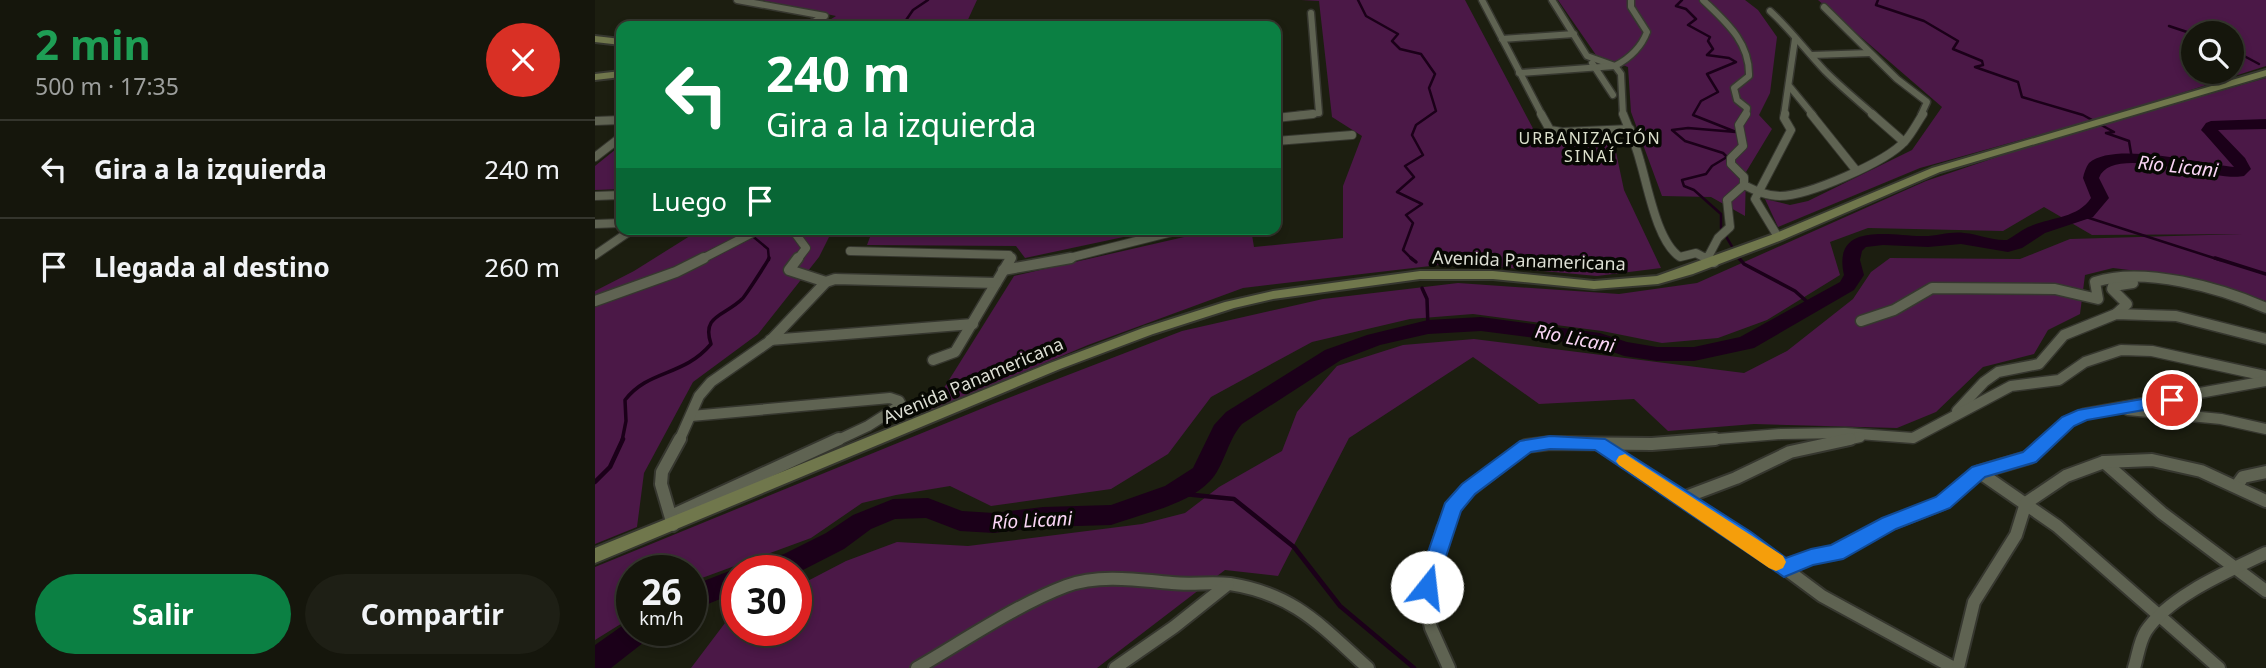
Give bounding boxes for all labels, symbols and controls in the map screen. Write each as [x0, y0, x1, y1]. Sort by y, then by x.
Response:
text: 2 min [35, 15, 151, 72]
map controls [2181, 21, 2244, 84]
button: search [2181, 21, 2244, 84]
button: close [486, 23, 560, 97]
text: 240 m [766, 40, 911, 106]
icon: left [651, 49, 742, 140]
text: 500 m · 17:35 [35, 70, 179, 102]
text: Gira a la izquierda [766, 103, 1036, 146]
district label: URBANIZACIÓN SINAÍ [1518, 127, 1662, 167]
water label: Río Licani [2137, 149, 2221, 183]
icon: left [35, 150, 73, 188]
text: Gira a la izquierda [94, 151, 327, 187]
text: 240 m [484, 151, 560, 187]
icon: arrive [741, 182, 779, 220]
text: Luego [651, 183, 727, 219]
street label: Avenida Panamericana [1432, 245, 1626, 275]
icon: arrive [35, 248, 73, 286]
text: Llegada al destino [94, 249, 330, 285]
text: 260 m [484, 249, 560, 285]
water label: Río Licani [1533, 318, 1618, 359]
street label: Avenida Panamericana [879, 331, 1067, 429]
pin [2142, 370, 2202, 430]
icon: arrive [2153, 381, 2191, 419]
water label: Río Licani [991, 505, 1074, 535]
position arrow [1390, 550, 1464, 624]
speed limit sign: 30 [721, 555, 812, 646]
text: 26 [641, 568, 682, 615]
button: Salir [35, 574, 291, 654]
button: Compartir [305, 574, 560, 654]
text: km/h [639, 606, 684, 630]

